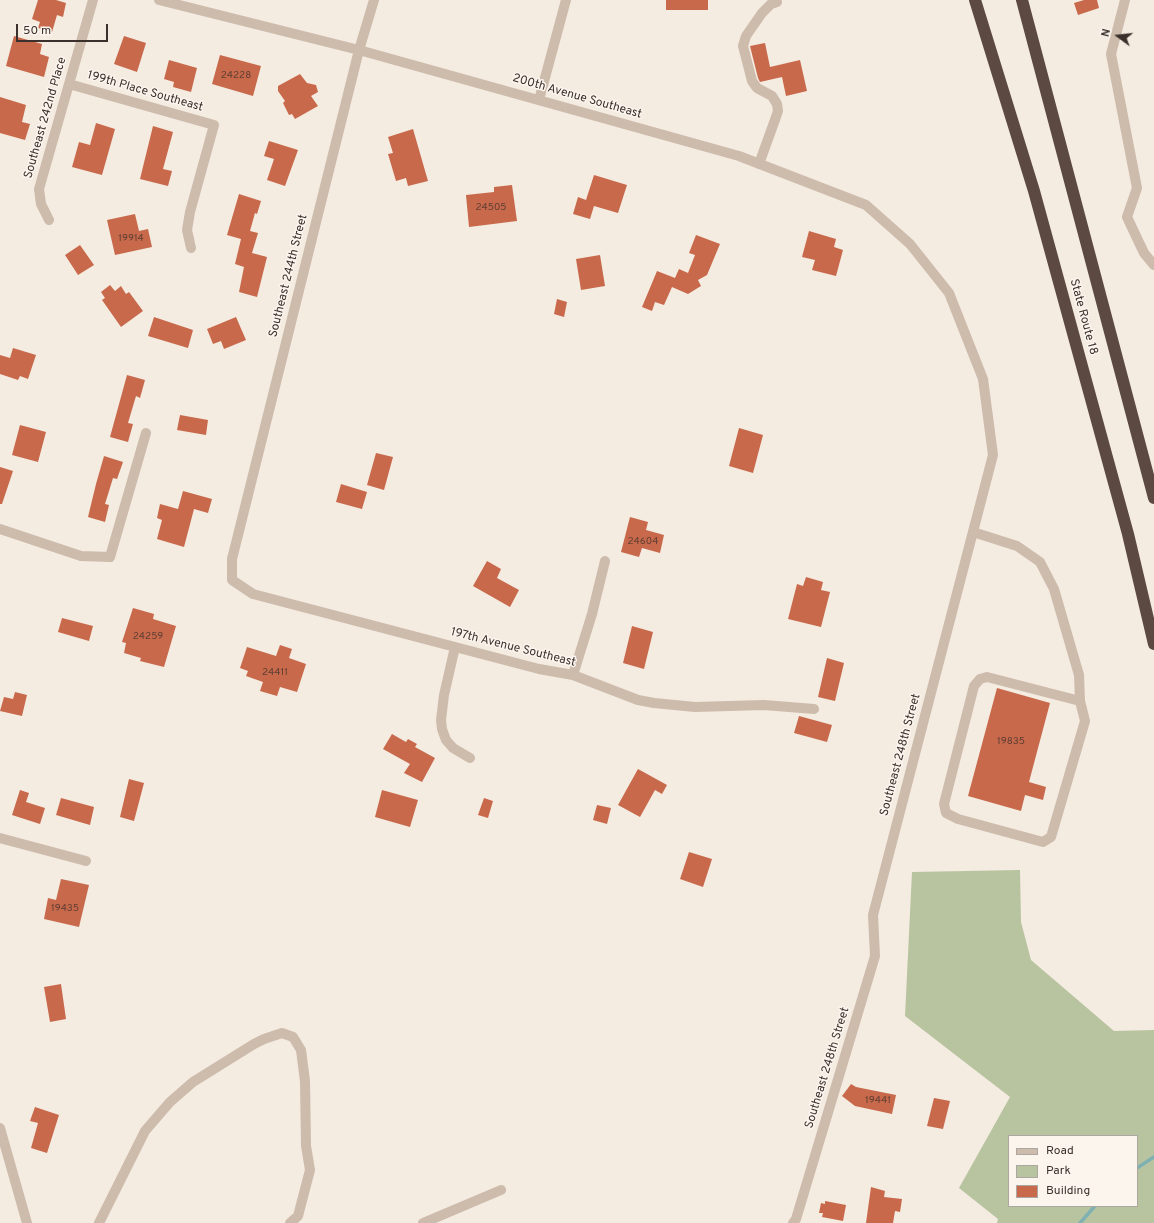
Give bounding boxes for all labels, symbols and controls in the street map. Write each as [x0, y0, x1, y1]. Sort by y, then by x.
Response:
scale bar [18, 16, 110, 42]
north arrow [1098, 16, 1138, 56]
text: 50 m [23, 23, 51, 39]
text: N [1099, 27, 1114, 39]
street label: Southeast 242nd Place [22, 56, 70, 180]
street label: 199th Place Southeast [86, 69, 204, 115]
house number: 24228 [221, 70, 251, 82]
street label: 200th Avenue Southeast [511, 72, 643, 122]
house number: 24505 [475, 202, 507, 214]
street label: Southeast 244th Street [267, 213, 311, 339]
house number: 19914 [118, 233, 144, 245]
street label: State Route 18 [1066, 277, 1100, 357]
house number: 24604 [628, 536, 658, 548]
street label: 197th Avenue Southeast [449, 625, 577, 671]
house number: 24259 [133, 631, 163, 643]
house number: 24411 [262, 667, 288, 679]
street label: Southeast 248th Street [878, 692, 924, 818]
house number: 19835 [997, 736, 1025, 748]
house number: 19435 [51, 903, 79, 915]
street label: Southeast 248th Street [803, 1006, 853, 1130]
house number: 19441 [865, 1095, 891, 1107]
legend [1008, 1135, 1138, 1207]
text: Road [1046, 1143, 1074, 1159]
text: Park [1046, 1163, 1071, 1179]
text: Building [1046, 1183, 1090, 1199]

